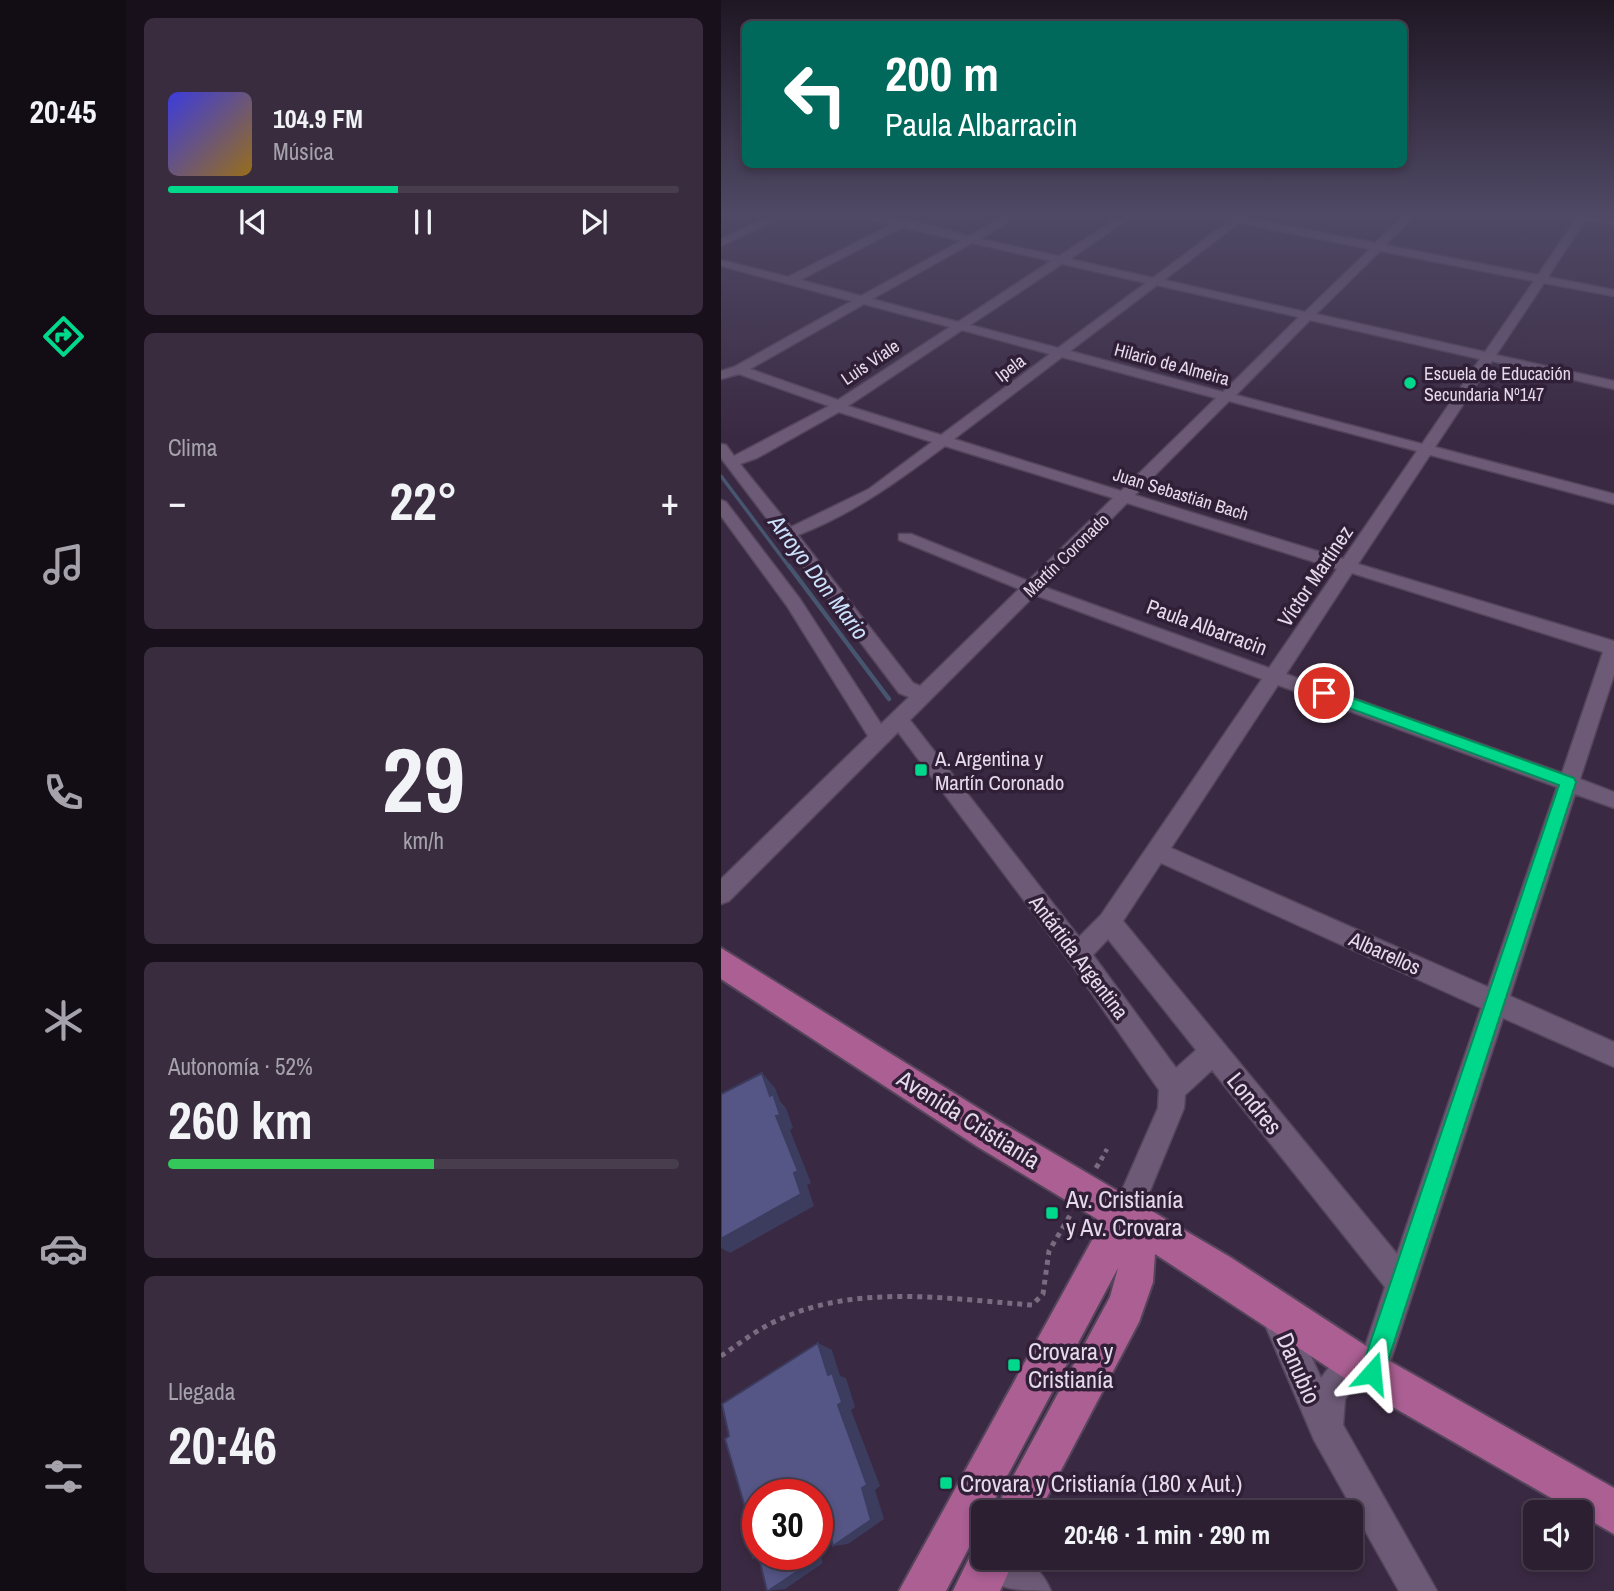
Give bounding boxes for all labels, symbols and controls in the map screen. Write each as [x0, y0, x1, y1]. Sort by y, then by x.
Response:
text: 200 m [885, 40, 999, 106]
icon: left [770, 49, 861, 140]
text: 20:45 [29, 90, 97, 133]
text: 104.9 FM [273, 101, 363, 136]
text: Paula Albarracin [885, 103, 1078, 146]
text: Música [273, 136, 334, 167]
icon: previous [234, 203, 272, 241]
icon: pause [404, 203, 442, 241]
icon: next [575, 203, 613, 241]
icon: directions [39, 312, 88, 361]
street label: Luis Viale [836, 333, 904, 391]
street label: Hilario de Almeira [1112, 337, 1232, 391]
street label: Ipela [990, 348, 1030, 388]
place label: Escuela de Educación Secundaria Nº147 [1424, 361, 1571, 407]
marker: Escuela de Educación Secundaria Nº147 [1402, 375, 1418, 391]
text: Clima [168, 432, 217, 463]
street label: Juan Sebastián Bach [1110, 462, 1252, 526]
text: 22° [389, 466, 458, 536]
text: − [168, 476, 186, 527]
text: + [661, 476, 679, 527]
water label: Arroyo Don Mario [761, 507, 876, 646]
street label: Martín Coronado [1017, 508, 1115, 602]
street label: Víctor Martínez [1270, 519, 1360, 632]
icon: music [39, 540, 88, 589]
street label: Paula Albarracin [1143, 592, 1271, 662]
pin [1294, 663, 1354, 723]
icon: arrive [1305, 674, 1343, 712]
text: 29 [382, 718, 465, 840]
place label: A. Argentina y Martín Coronado [934, 744, 1064, 797]
marker: A. Argentina y Martín Coronado [913, 762, 929, 778]
icon: phone [39, 768, 88, 817]
text: km/h [403, 825, 444, 856]
street label: Antártida Argentina [1022, 888, 1135, 1025]
street label: Albarellos [1344, 924, 1425, 982]
icon: climate [39, 996, 88, 1045]
text: Autonomía · 52% [168, 1051, 313, 1082]
street label: Avenida Cristianía [891, 1062, 1047, 1176]
street label: Londres [1220, 1065, 1290, 1141]
text: 260 km [168, 1085, 313, 1155]
place label: Av. Cristianía y Av. Crovara [1065, 1183, 1184, 1243]
marker: Av. Cristianía y Av. Crovara [1044, 1205, 1060, 1221]
icon: car [39, 1224, 88, 1273]
street label: Danubio [1269, 1328, 1329, 1408]
place label: Crovara y Cristianía [1028, 1335, 1113, 1395]
position arrow [1335, 1336, 1409, 1410]
marker: Crovara y Cristianía [1006, 1357, 1022, 1373]
text: Llegada [168, 1376, 235, 1407]
text: 20:46 [168, 1410, 277, 1480]
icon: filters [39, 1452, 88, 1501]
place label: Crovara y Cristianía (180 x Aut.) [960, 1467, 1242, 1499]
marker: Crovara y Cristianía (180 x Aut.) [938, 1475, 954, 1491]
speed limit sign: 30 [742, 1479, 833, 1570]
map controls [1523, 1500, 1593, 1570]
button: sound [1523, 1500, 1593, 1570]
text: 20:46 · 1 min · 290 m [1064, 1517, 1270, 1552]

